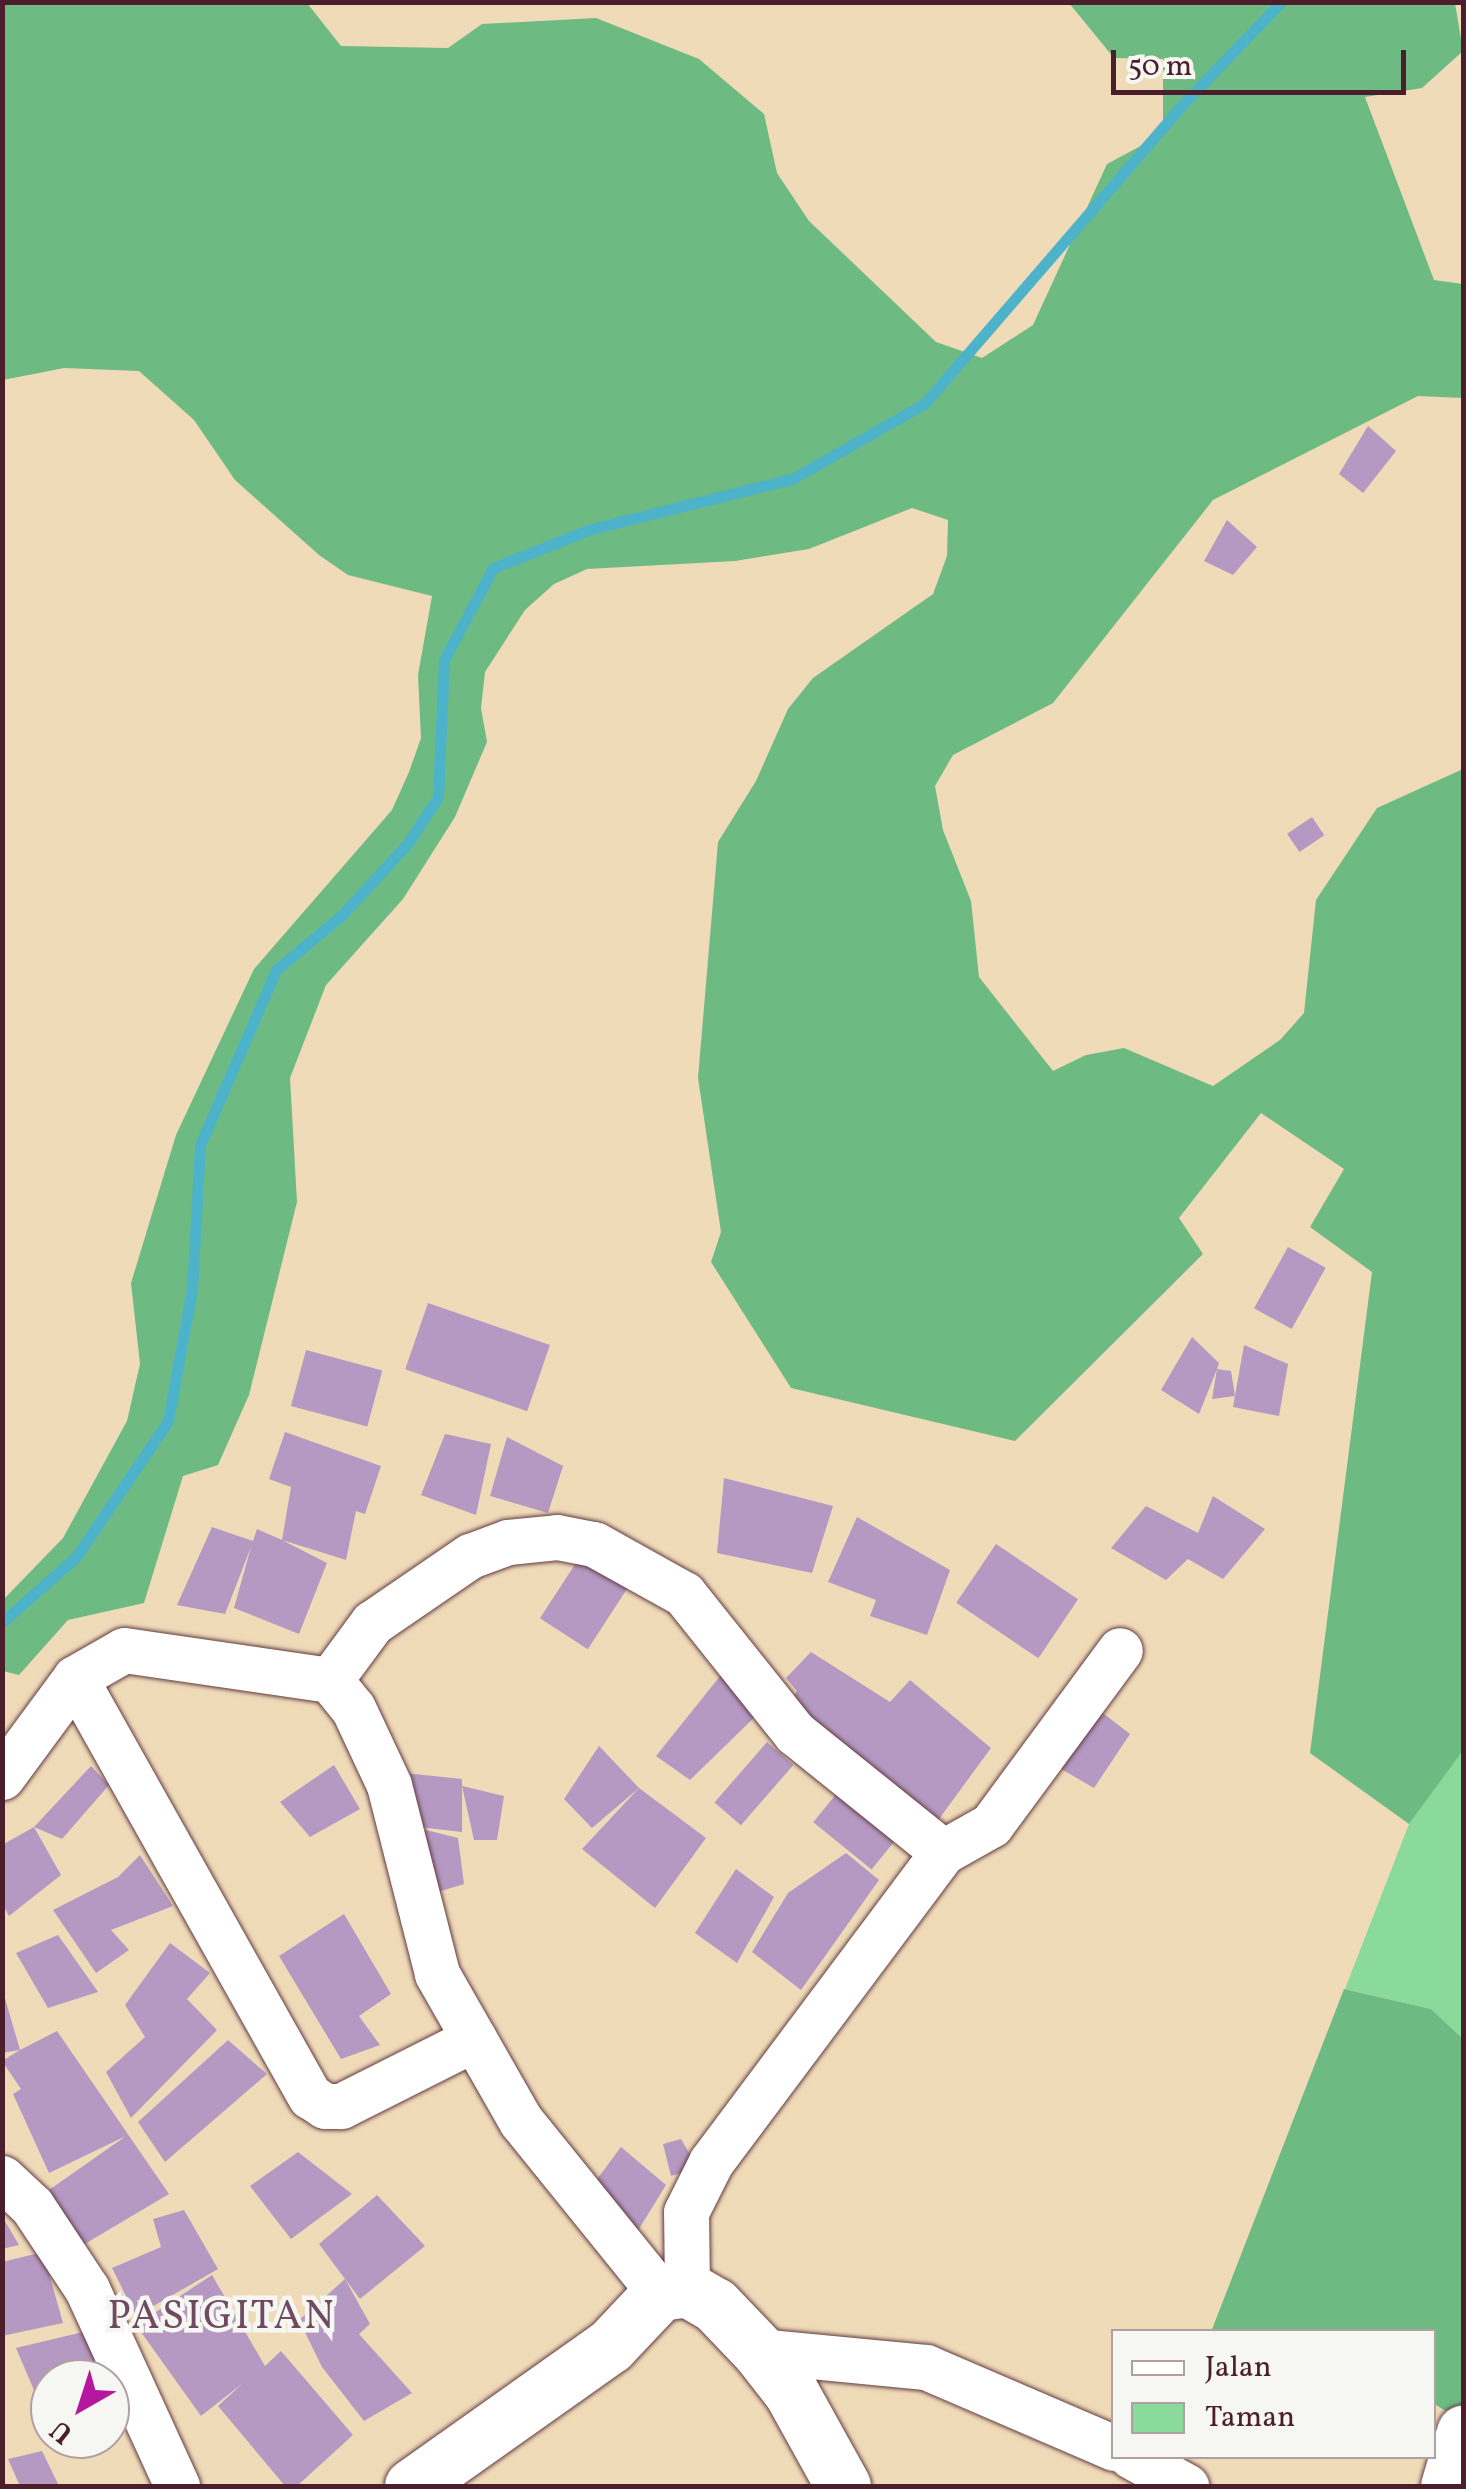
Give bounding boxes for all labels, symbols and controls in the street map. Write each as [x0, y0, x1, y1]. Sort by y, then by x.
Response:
scale bar [1116, 30, 1411, 92]
text: 50 m [1128, 46, 1192, 88]
district label: PASIGITAN [108, 2294, 336, 2342]
legend [1111, 2329, 1436, 2459]
text: Jalan [1205, 2347, 1272, 2389]
north arrow [30, 2359, 130, 2459]
text: Taman [1205, 2397, 1295, 2439]
text: U [42, 2410, 82, 2452]

